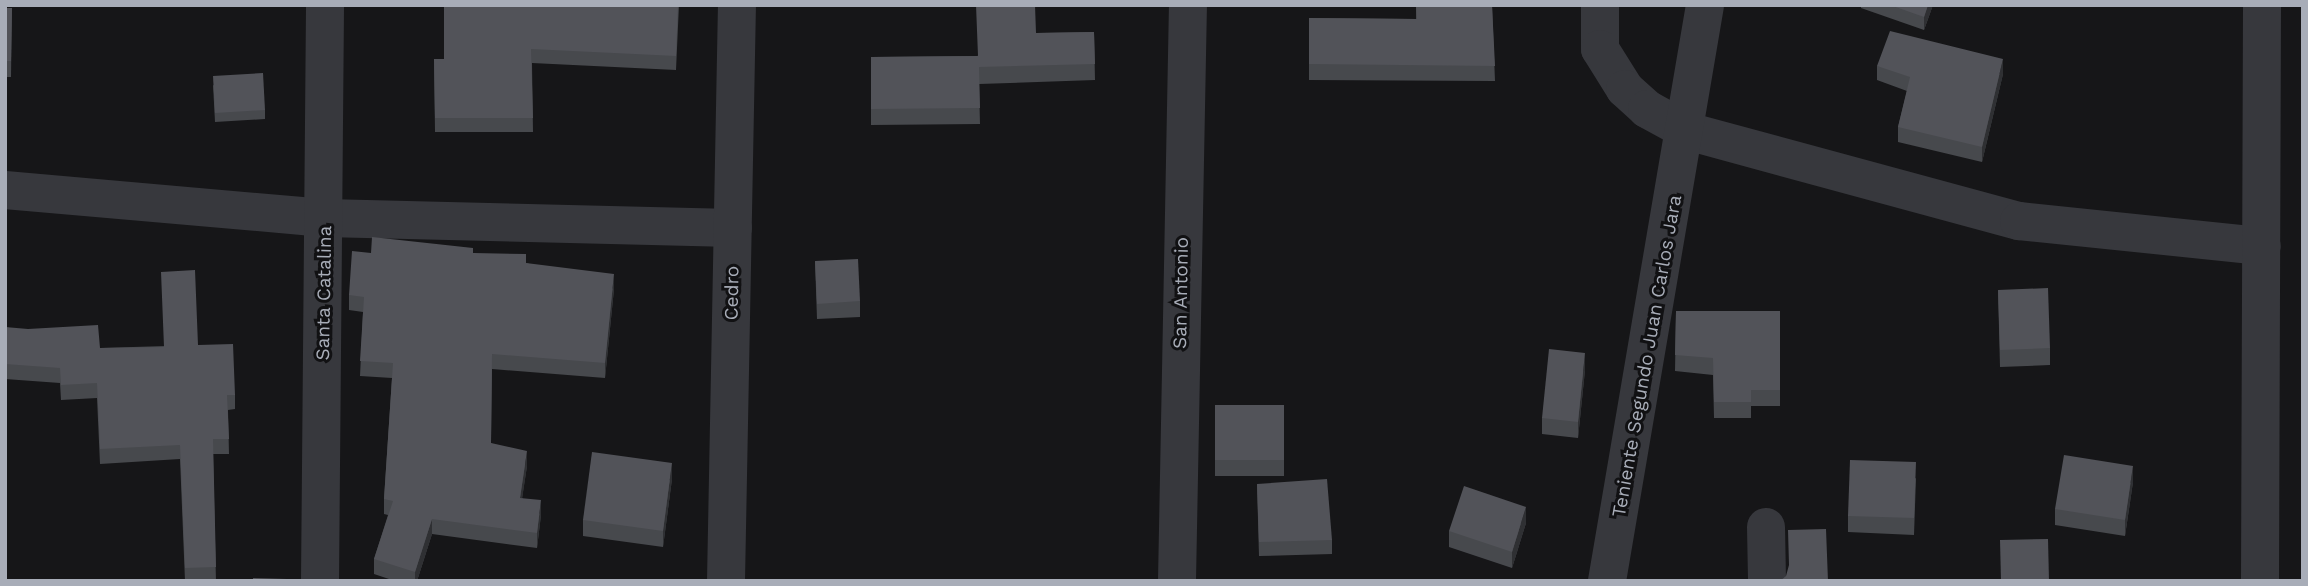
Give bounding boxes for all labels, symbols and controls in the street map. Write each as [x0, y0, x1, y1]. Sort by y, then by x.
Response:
street label: Teniente Segundo Juan Carlos Jara [1607, 193, 1687, 519]
street label: Santa Catalina [311, 225, 337, 361]
street label: San Antonio [1169, 236, 1193, 350]
street label: Cedro [720, 265, 744, 321]

